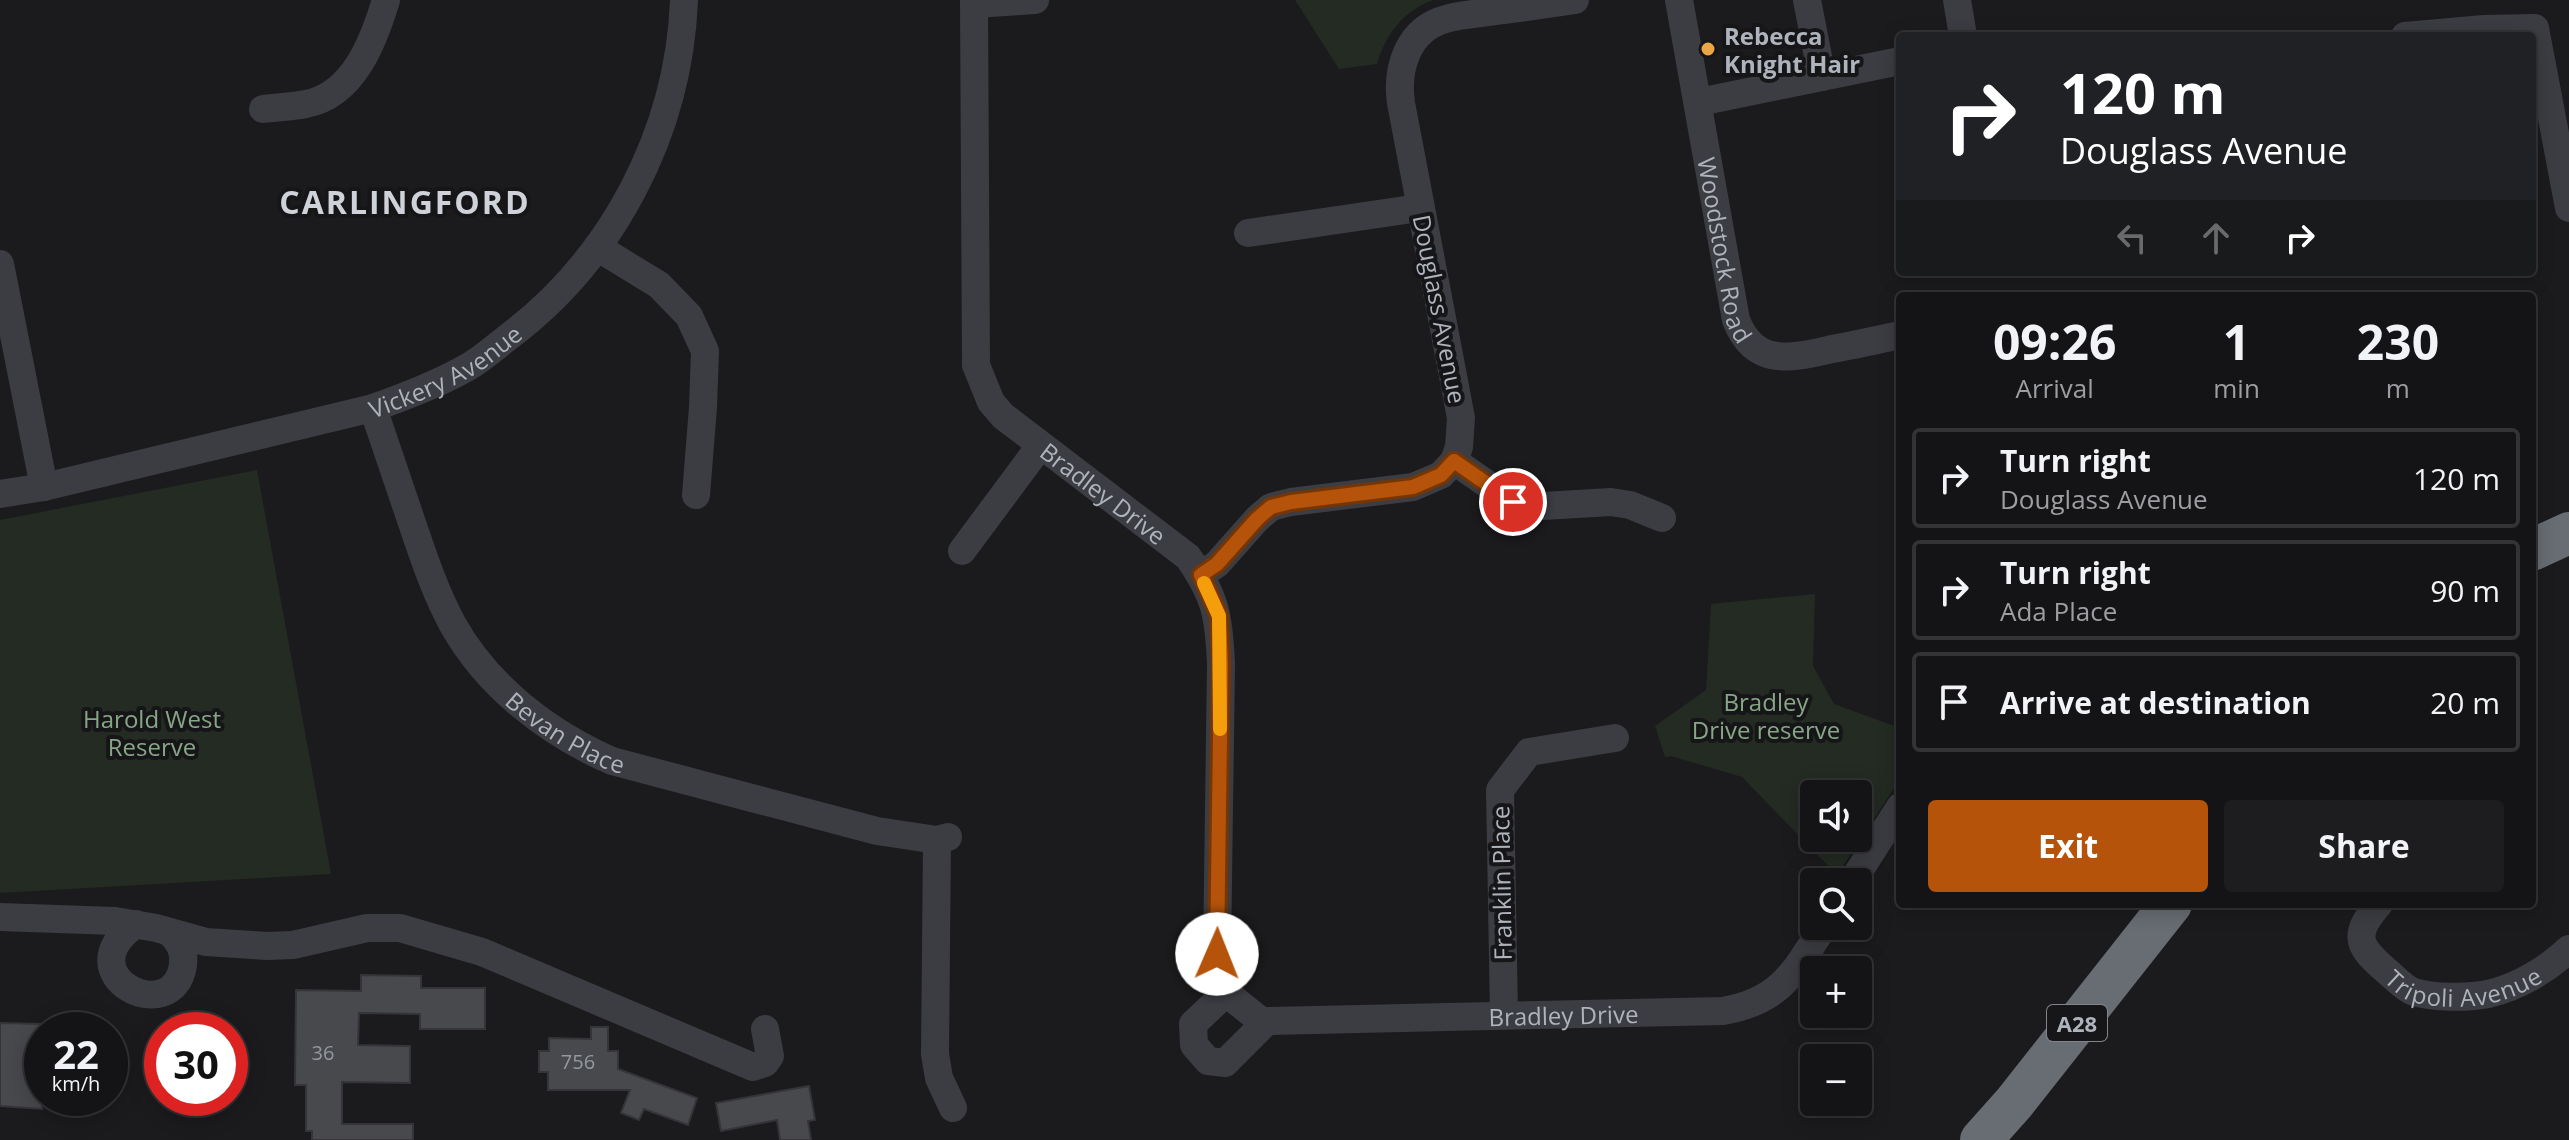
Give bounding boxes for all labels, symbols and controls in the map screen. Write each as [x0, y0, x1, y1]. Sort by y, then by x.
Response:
place label: Rebecca Knight Hair [1724, 19, 1860, 80]
marker: Rebecca Knight Hair [1699, 40, 1717, 58]
text: 120 m [2060, 54, 2226, 130]
icon: right [1928, 64, 2032, 168]
text: Douglass Avenue [2060, 126, 2348, 175]
street label: Woodstock Road [1691, 155, 1761, 349]
district label: CARLINGFORD [279, 180, 531, 223]
street label: Douglass Avenue [1406, 212, 1474, 406]
icon: left [2110, 216, 2154, 260]
icon: ahead [2194, 216, 2238, 260]
icon: right [2278, 216, 2322, 260]
text: 09:26 [1993, 309, 2116, 374]
text: 1 [2223, 309, 2250, 374]
text: 230 [2357, 309, 2439, 374]
street label: Vickery Avenue [364, 317, 528, 425]
text: Arrival [2015, 370, 2094, 406]
text: min [2213, 370, 2260, 406]
text: m [2386, 370, 2410, 406]
street label: Bradley Drive [1034, 434, 1173, 551]
text: Turn right [2000, 440, 2151, 481]
icon: right [1932, 456, 1976, 500]
text: 120 m [2413, 458, 2500, 499]
pin [1479, 468, 1547, 536]
icon: arrive [1491, 480, 1535, 524]
text: Douglass Avenue [2000, 481, 2208, 517]
text: Turn right [2000, 552, 2151, 593]
icon: right [1932, 568, 1976, 612]
text: 90 m [2430, 570, 2500, 611]
text: Ada Place [2000, 593, 2117, 629]
icon: arrive [1932, 680, 1976, 724]
text: Arrive at destination [2000, 682, 2311, 723]
text: 20 m [2430, 682, 2500, 723]
street label: Bevan Place [499, 683, 629, 780]
park label: Bradley Drive reserve [1692, 685, 1840, 746]
park label: Harold West Reserve [83, 702, 221, 763]
map controls [1800, 780, 1872, 1116]
button: sound [1800, 780, 1872, 852]
button: Exit [1928, 800, 2208, 892]
button: Share [2224, 800, 2504, 892]
street label: Franklin Place [1483, 805, 1519, 961]
button: search [1800, 868, 1872, 940]
position arrow [1175, 912, 1259, 996]
street label: Tripoli Avenue [2384, 952, 2544, 980]
button: + [1800, 956, 1872, 1028]
text: Tripoli Avenue [2379, 958, 2547, 1013]
street label: Bradley Drive [1488, 996, 1639, 1033]
road number: A28 [2047, 1005, 2107, 1041]
speed limit sign: 30 [144, 1012, 248, 1116]
text: 22 [53, 1026, 99, 1081]
house number: 36 [312, 1039, 334, 1066]
button: − [1800, 1044, 1872, 1116]
house number: 756 [561, 1048, 595, 1075]
text: km/h [52, 1070, 100, 1097]

